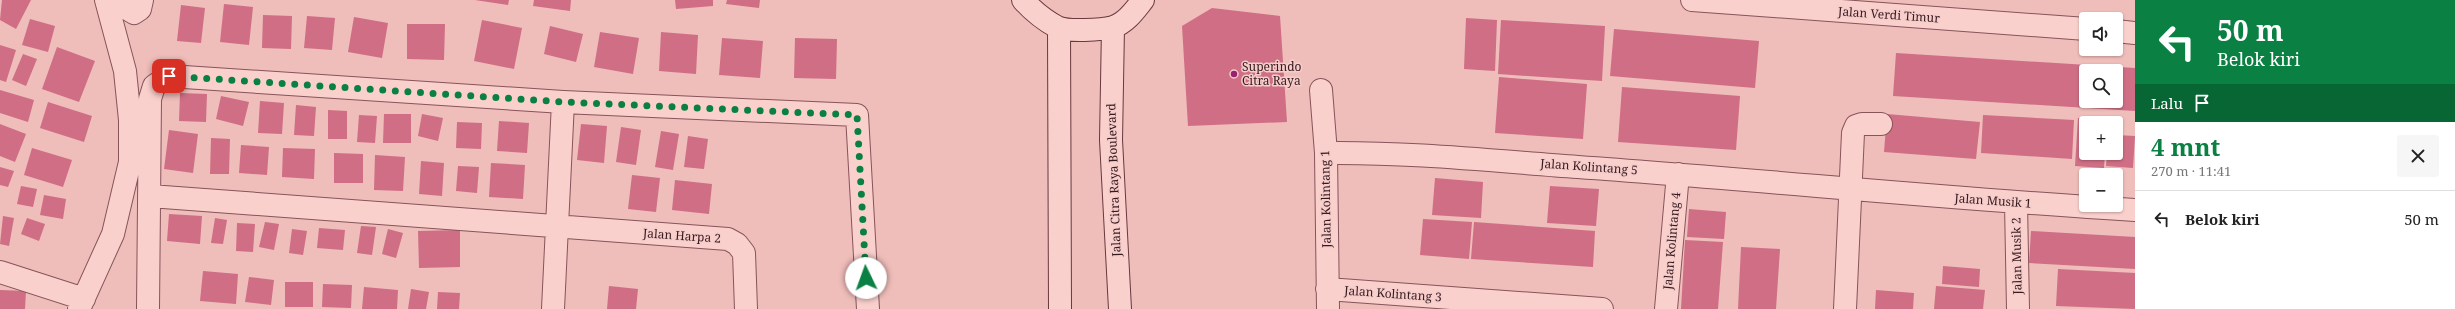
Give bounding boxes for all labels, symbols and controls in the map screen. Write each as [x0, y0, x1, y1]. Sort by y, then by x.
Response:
street label: Jalan Verdi Timur [1837, 2, 1941, 27]
text: 50 m [2217, 11, 2284, 49]
map controls [2079, 12, 2123, 212]
button: sound [2079, 12, 2123, 56]
icon: left [2151, 16, 2203, 68]
text: Belok kiri [2217, 47, 2300, 71]
place label: Superindo Citra Raya [1242, 58, 1302, 89]
pin [152, 59, 186, 93]
button: search [2079, 64, 2123, 108]
icon: arrive [158, 65, 180, 87]
marker: Superindo Citra Raya [1229, 69, 1239, 79]
icon: arrive [2191, 92, 2213, 114]
text: Lalu [2151, 93, 2183, 113]
street label: Jalan Citra Raya Boulevard [1102, 102, 1125, 258]
button: + [2079, 116, 2123, 160]
text: 4 mnt [2151, 130, 2220, 163]
button: close [2397, 135, 2439, 177]
street label: Jalan Kolintang 1 [1316, 150, 1335, 249]
street label: Jalan Kolintang 5 [1539, 155, 1638, 178]
text: 270 m · 11:41 [2151, 162, 2231, 180]
button: − [2079, 168, 2123, 212]
street label: Jalan Musik 1 [1953, 189, 2032, 212]
street label: Jalan Kolintang 4 [1659, 191, 1684, 291]
icon: left [2151, 208, 2173, 230]
text: Belok kiri [2185, 209, 2260, 229]
text: 50 m [2404, 209, 2439, 229]
street label: Jalan Musik 2 [2007, 217, 2026, 296]
street label: Jalan Harpa 2 [641, 224, 722, 247]
position arrow [845, 257, 887, 299]
street label: Jalan Kolintang 3 [1343, 282, 1443, 305]

